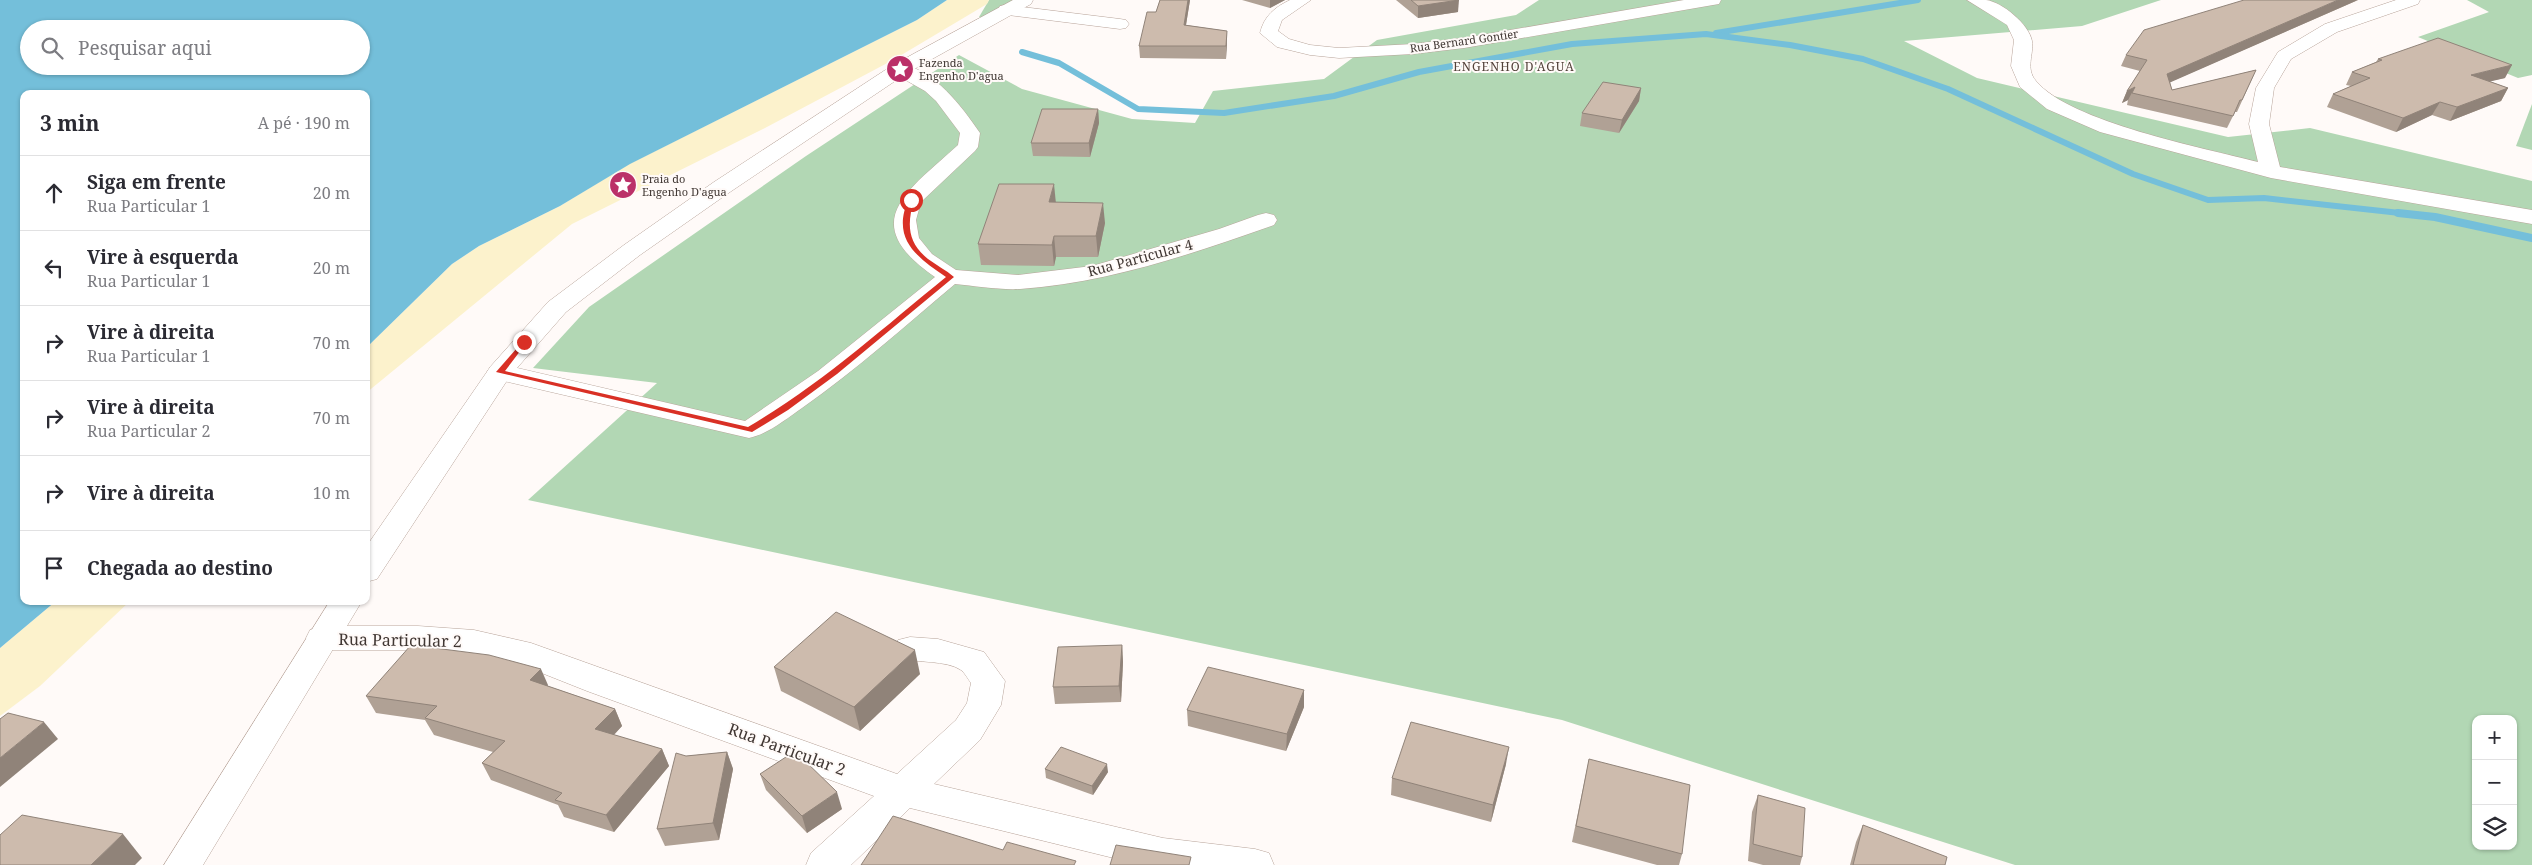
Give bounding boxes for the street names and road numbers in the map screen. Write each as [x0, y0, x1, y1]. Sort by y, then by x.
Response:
street label: Rua Bernard Gontier [1409, 25, 1520, 56]
street label: Rua Particular 4 [1085, 234, 1195, 281]
street label: Rua Particular 2 [338, 628, 462, 652]
street label: Rua Particular 2 [725, 718, 849, 780]

